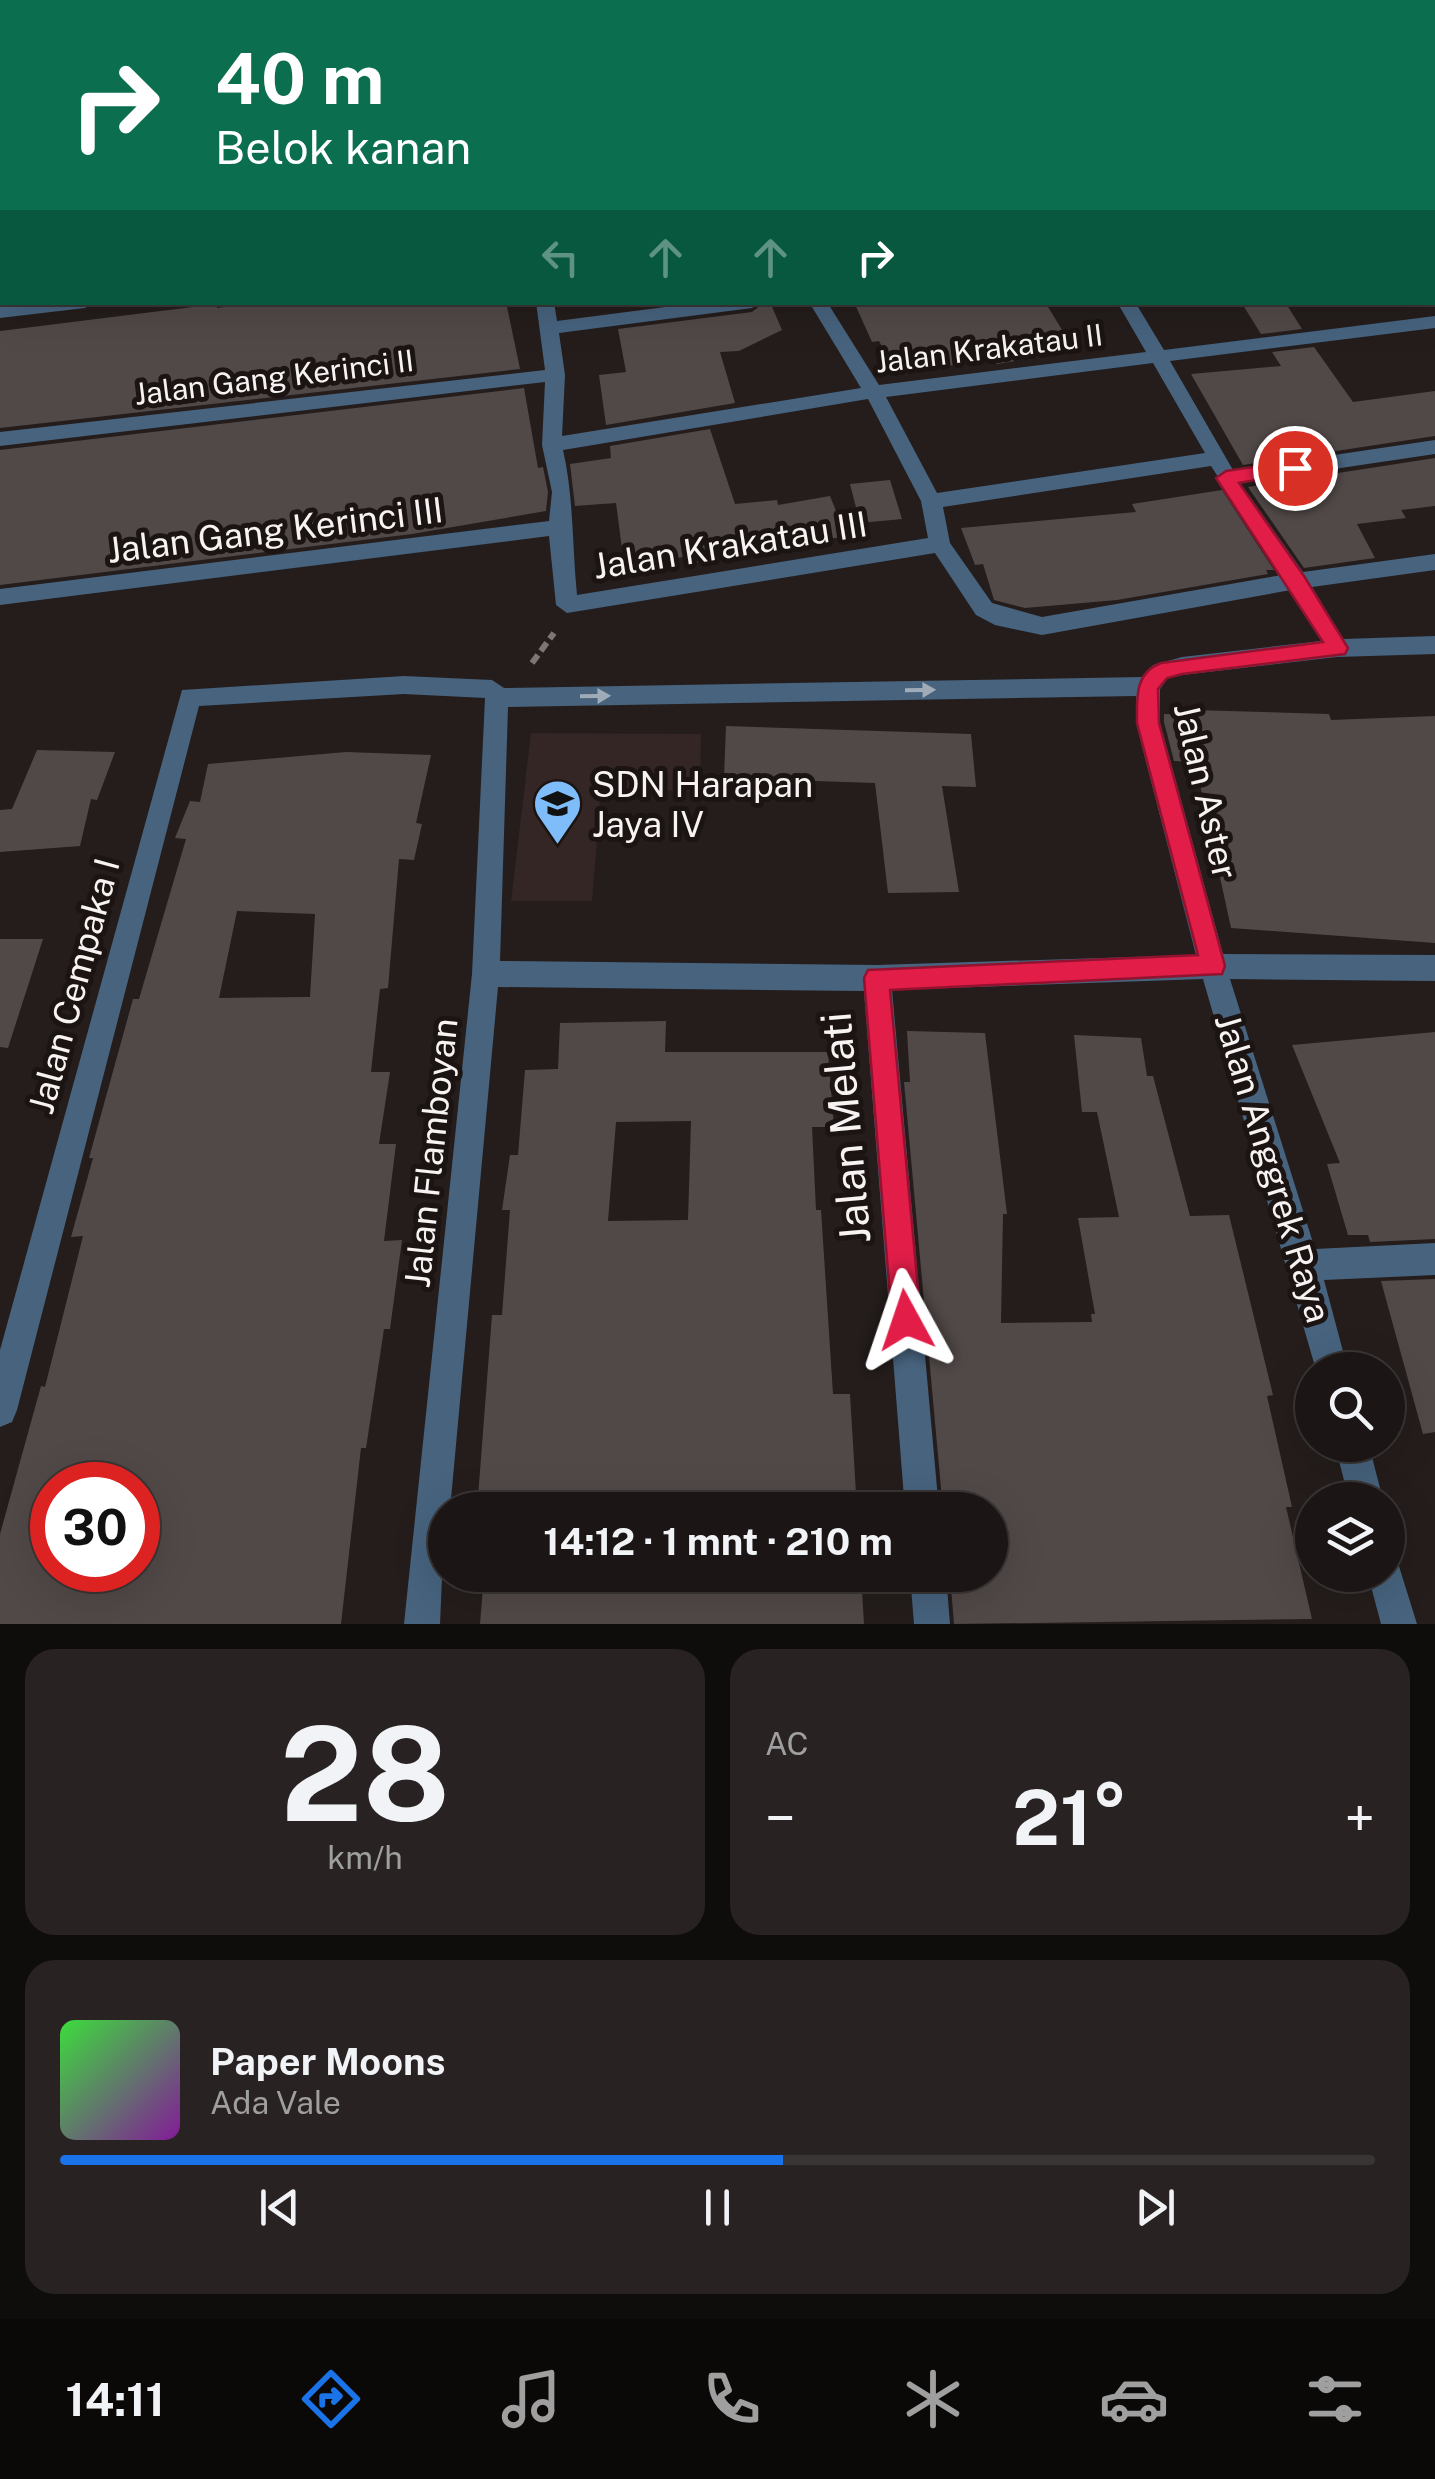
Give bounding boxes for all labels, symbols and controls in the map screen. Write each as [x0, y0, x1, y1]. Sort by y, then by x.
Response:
text: 40 m [215, 37, 385, 120]
icon: right [50, 40, 180, 170]
text: Belok kanan [215, 121, 471, 174]
icon: left [533, 230, 588, 285]
icon: ahead [638, 230, 693, 285]
icon: ahead [743, 230, 798, 285]
icon: right [848, 230, 903, 285]
street label: Jalan Krakatau II [873, 316, 1105, 380]
street label: Jalan Gang Kerinci II [132, 342, 416, 412]
pin [1253, 426, 1338, 511]
icon: arrive [1268, 441, 1323, 496]
street label: Jalan Gang Kerinci III [105, 489, 445, 571]
street label: Jalan Krakatau III [590, 503, 870, 587]
one-way arrow [904, 682, 936, 698]
one-way arrow [579, 688, 611, 704]
street label: Jalan Aster [1166, 699, 1246, 883]
place label: SDN Harapan Jaya IV [592, 764, 813, 845]
school or university icon: SDN Harapan Jaya IV [531, 778, 583, 846]
street label: Jalan Cempaka I [20, 854, 128, 1118]
street label: Jalan Anggrek Raya [1207, 1009, 1339, 1327]
street label: Jalan Melati [810, 1010, 880, 1246]
street label: Jalan Flamboyan [396, 1016, 466, 1290]
position arrow [854, 1268, 958, 1372]
map controls [1295, 1352, 1405, 1592]
button: search [1295, 1352, 1405, 1462]
speed limit sign: 30 [30, 1462, 160, 1592]
button: layers [1295, 1482, 1405, 1592]
text: 14:12 · 1 mnt · 210 m [543, 1519, 893, 1564]
text: 28 [280, 1698, 450, 1850]
text: AC [765, 1725, 809, 1762]
text: 21° [1012, 1774, 1128, 1862]
text: − [765, 1786, 796, 1850]
text: + [1345, 1786, 1375, 1850]
text: km/h [327, 1839, 403, 1876]
text: Paper Moons [210, 2039, 445, 2084]
text: Ada Vale [210, 2084, 341, 2121]
icon: previous [252, 2180, 307, 2235]
icon: pause [690, 2180, 745, 2235]
icon: next [1128, 2180, 1183, 2235]
icon: directions [296, 2364, 366, 2434]
icon: music [496, 2364, 566, 2434]
icon: phone [697, 2364, 767, 2434]
icon: climate [898, 2364, 968, 2434]
icon: car [1099, 2364, 1169, 2434]
icon: filters [1300, 2364, 1370, 2434]
text: 14:11 [65, 2373, 165, 2426]

